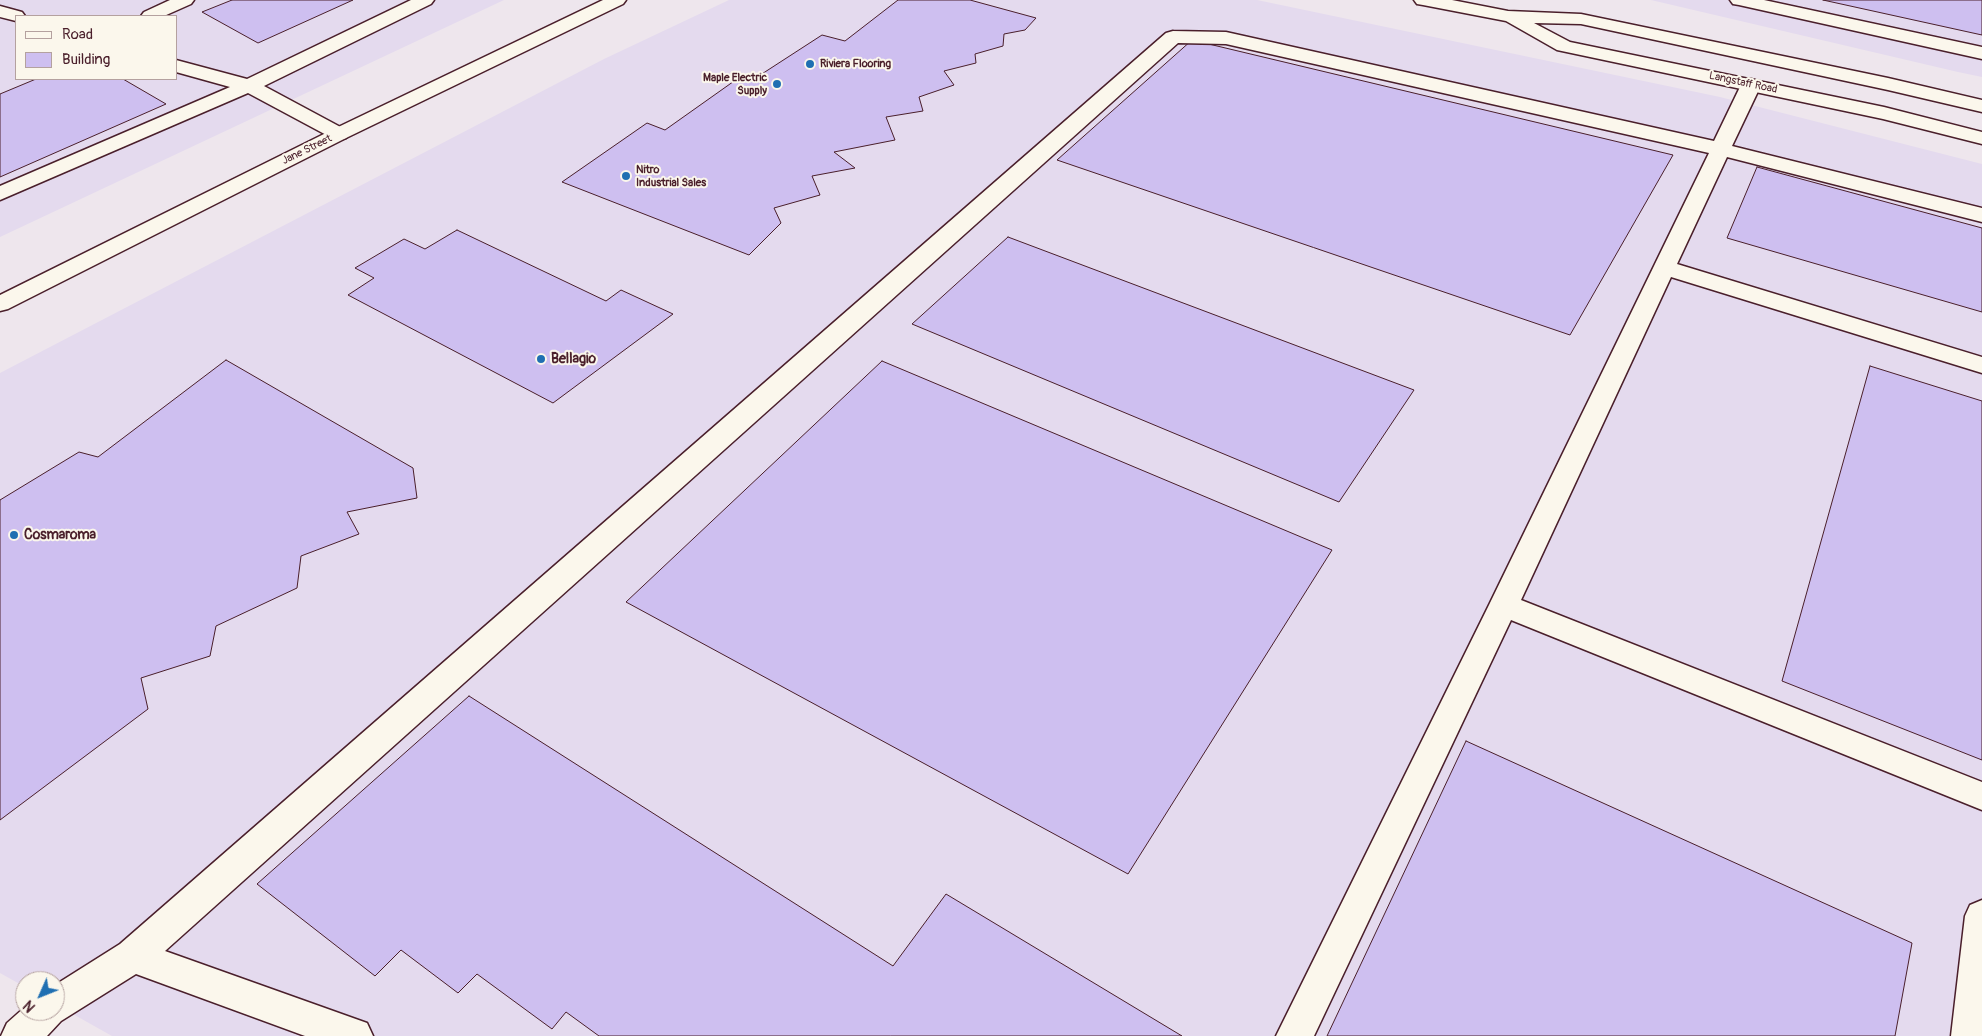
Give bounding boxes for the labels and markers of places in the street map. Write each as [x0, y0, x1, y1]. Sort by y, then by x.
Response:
place label: Riviera Flooring [820, 57, 891, 71]
marker: Riviera Flooring [804, 58, 816, 70]
place label: Maple Electric Supply [703, 71, 767, 97]
marker: Maple Electric Supply [771, 78, 783, 90]
place label: Nitro Industrial Sales [636, 163, 706, 189]
marker: Nitro Industrial Sales [620, 170, 632, 182]
place label: Bellagio [551, 351, 596, 367]
marker: Bellagio [535, 353, 547, 365]
place label: Cosmaroma [24, 527, 96, 543]
marker: Cosmaroma [8, 529, 20, 541]

